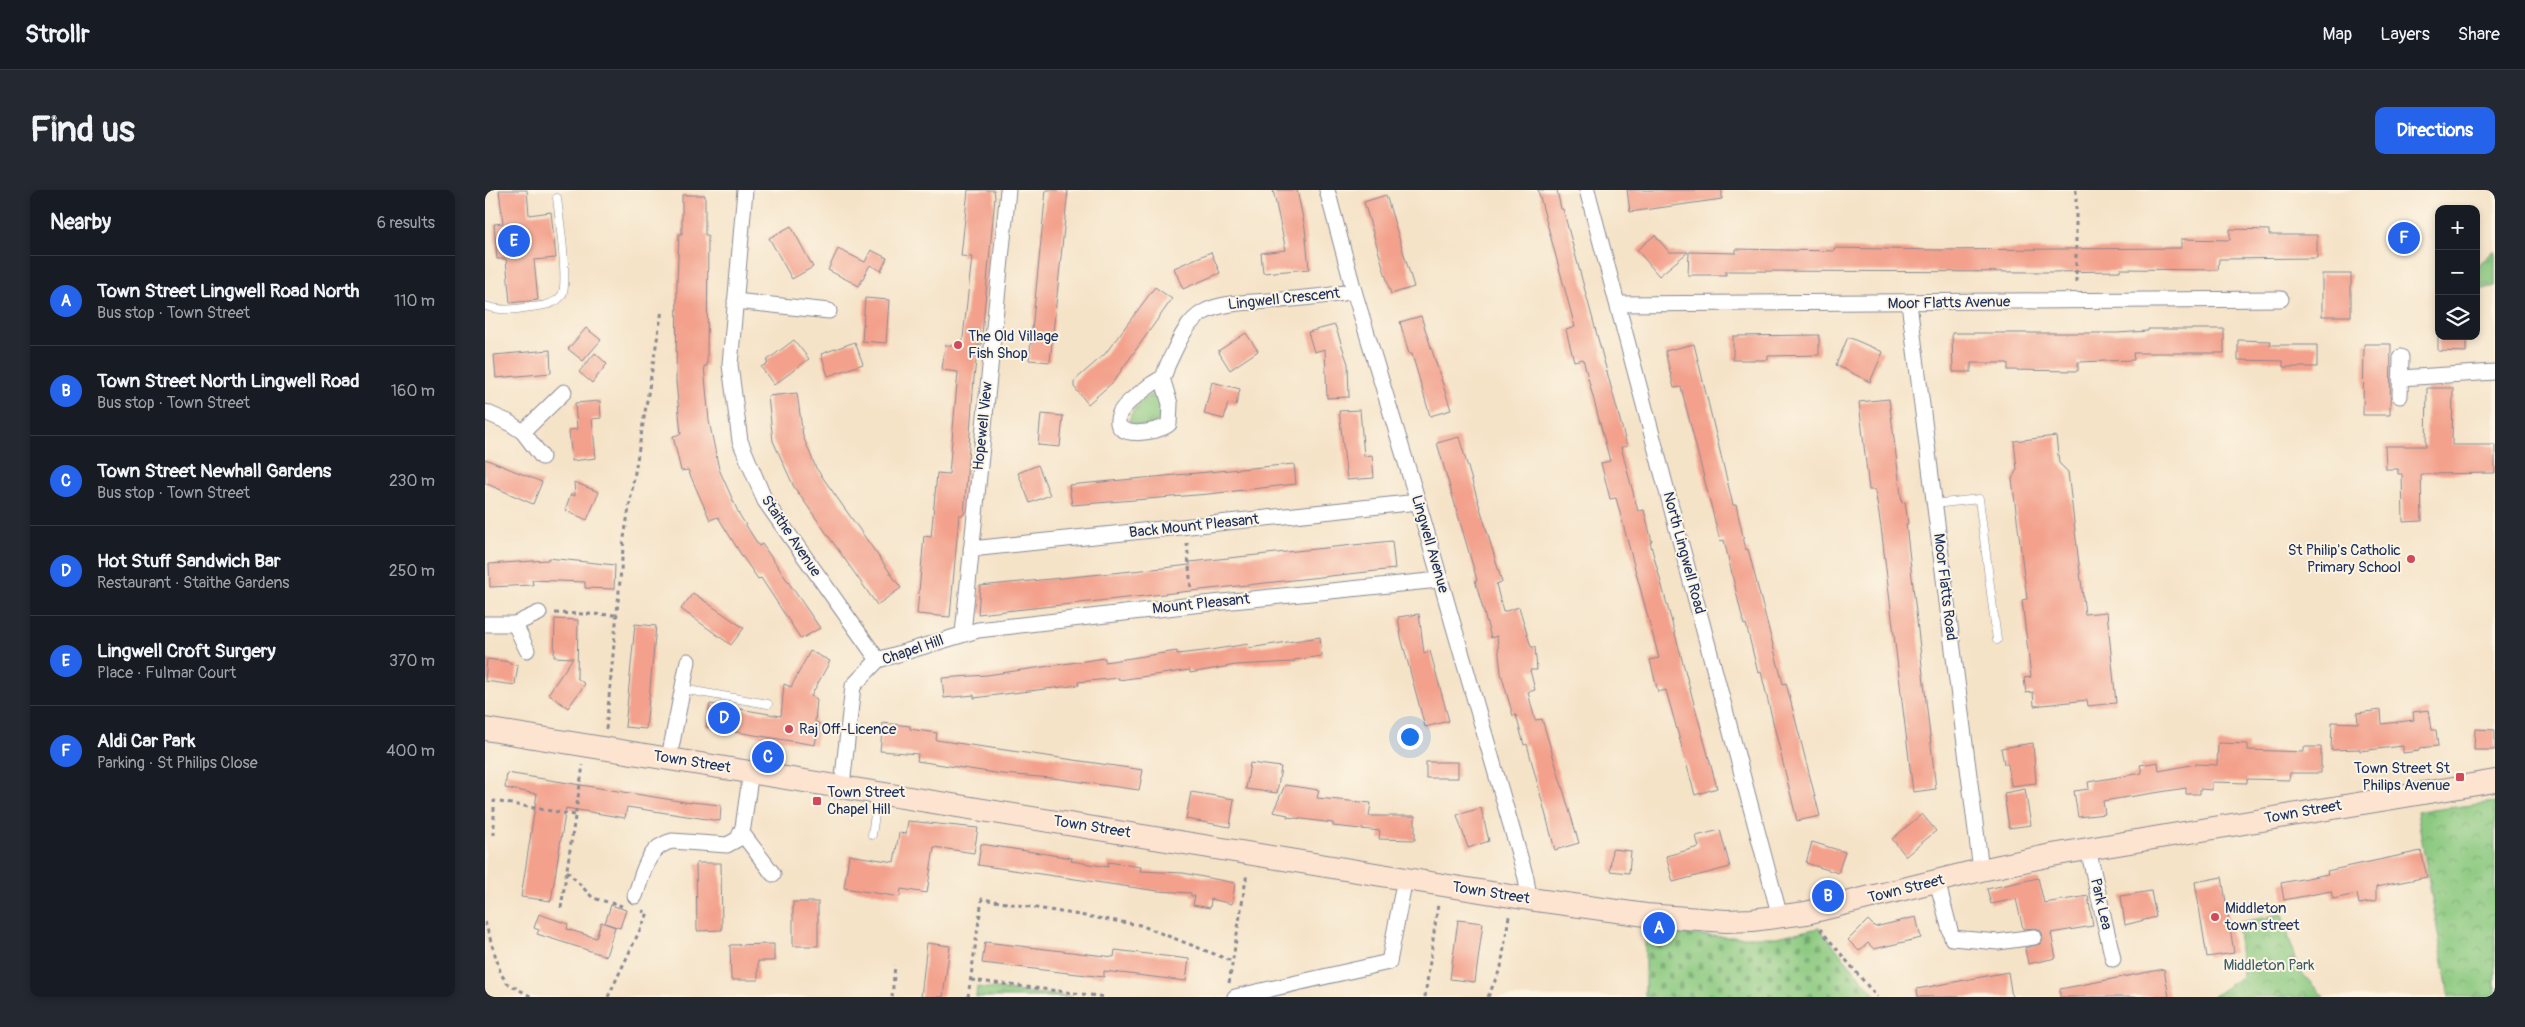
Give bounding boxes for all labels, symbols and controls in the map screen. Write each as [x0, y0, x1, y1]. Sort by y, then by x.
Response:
text: Strollr [25, 20, 90, 49]
text: Map [2323, 23, 2352, 46]
text: Layers [2380, 23, 2430, 46]
text: Share [2458, 23, 2500, 46]
button: Directions [2375, 107, 2495, 154]
text: Find us [30, 108, 135, 152]
map controls [2435, 205, 2480, 340]
button: + [2435, 205, 2480, 250]
text: Nearby [50, 209, 111, 236]
text: 6 results [377, 213, 435, 233]
pin: F [2388, 219, 2420, 257]
pin: E [498, 222, 530, 260]
button: − [2435, 250, 2480, 295]
text: Town Street Lingwell Road North [97, 279, 360, 303]
street label: Lingwell Crescent [1227, 284, 1342, 314]
text: A [61, 291, 71, 311]
text: 110 m [394, 291, 435, 311]
street label: Moor Flatts Avenue [1887, 292, 2011, 314]
button: layers [2435, 295, 2480, 340]
text: Bus stop · Town Street [97, 303, 250, 323]
place label: The Old Village Fish Shop [968, 327, 1059, 363]
marker: The Old Village Fish Shop [952, 339, 964, 351]
text: Town Street North Lingwell Road [97, 369, 360, 393]
text: B [61, 381, 71, 401]
text: 160 m [391, 381, 435, 401]
street label: Hopewell View [969, 381, 997, 471]
text: Bus stop · Town Street [97, 393, 250, 413]
text: Town Street Newhall Gardens [97, 459, 331, 483]
text: C [61, 471, 71, 491]
text: 230 m [389, 471, 435, 491]
text: Bus stop · Town Street [97, 483, 250, 503]
street label: North Lingwell Road [1659, 490, 1709, 616]
street label: Staithe Avenue [757, 492, 826, 581]
street label: Lingwell Avenue [1407, 493, 1453, 596]
street label: Back Mount Pleasant [1128, 510, 1261, 542]
street label: Moor Flatts Road [1929, 532, 1961, 642]
place label: St Philip's Catholic Primary School [2288, 541, 2401, 577]
text: Hot Stuff Sandwich Bar [97, 549, 281, 573]
marker: St Philip's Catholic Primary School [2405, 553, 2417, 565]
text: D [61, 561, 71, 581]
text: 250 m [389, 561, 435, 581]
text: Restaurant · Staithe Gardens [97, 573, 289, 593]
street label: Mount Pleasant [1151, 589, 1252, 619]
street label: Chapel Hill [880, 631, 946, 669]
text: Lingwell Croft Surgery [97, 639, 276, 663]
text: E [62, 651, 70, 671]
text: 370 m [389, 651, 435, 671]
text: Place · Fulmar Court [97, 663, 236, 683]
pin: D [708, 699, 740, 737]
place label: Raj Off-Licence [799, 720, 897, 739]
marker: Raj Off-Licence [783, 723, 795, 735]
your location [1397, 724, 1423, 750]
text: Aldi Car Park [97, 729, 195, 753]
pin: C [752, 738, 784, 776]
text: F [61, 741, 71, 761]
text: 400 m [386, 741, 435, 761]
street label: Town Street [652, 747, 733, 778]
text: Parking · St Philips Close [97, 753, 258, 773]
place label: Town Street St Philips Avenue [2354, 759, 2451, 795]
marker: Town Street St Philips Avenue [2454, 771, 2466, 783]
place label: Town Street Chapel Hill [827, 783, 906, 819]
marker: Town Street Chapel Hill [811, 795, 823, 807]
street label: Town Street [2263, 796, 2344, 828]
street label: Town Street [1052, 812, 1133, 843]
street label: Town Street [1866, 870, 1947, 908]
street label: Park Lea [2086, 876, 2116, 932]
pin: B [1812, 877, 1844, 915]
street label: Town Street [1451, 878, 1532, 909]
place label: Middleton town street [2224, 899, 2300, 935]
pin: A [1643, 909, 1675, 947]
marker: Middleton town street [2209, 911, 2221, 923]
park label: Middleton Park [2223, 956, 2315, 975]

